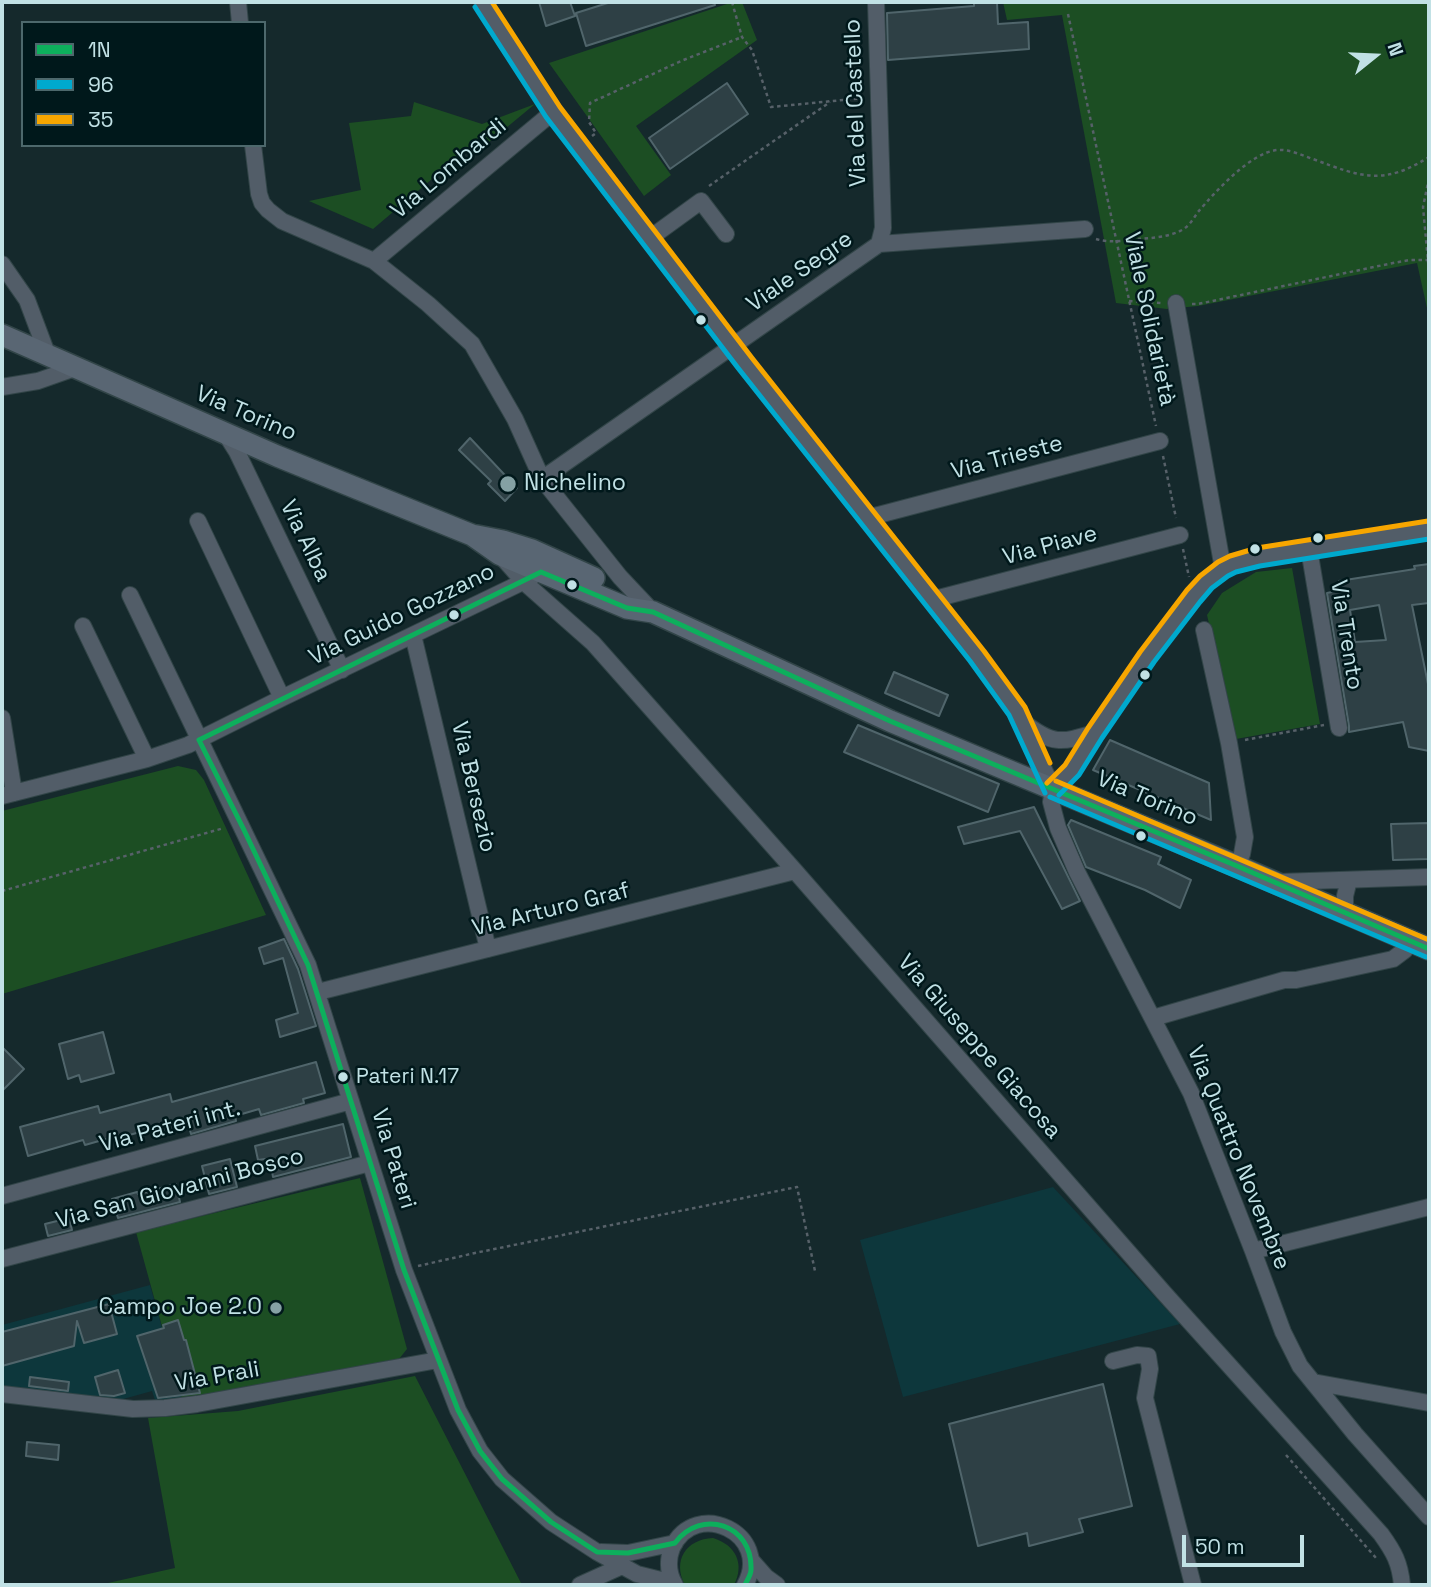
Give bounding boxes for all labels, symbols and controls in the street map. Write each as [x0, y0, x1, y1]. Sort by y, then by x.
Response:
street label: Via del Castello [839, 19, 873, 187]
legend [21, 21, 266, 147]
north arrow [1340, 21, 1410, 91]
text: 1N [88, 36, 111, 63]
text: N [1382, 39, 1409, 59]
text: 96 [88, 71, 114, 98]
text: 35 [88, 106, 113, 133]
street label: Via Lombardi [386, 113, 512, 225]
street label: Viale Segre [742, 226, 858, 318]
street label: Viale Solidarietà [1117, 230, 1181, 408]
unlabelled marker [694, 313, 708, 327]
street label: Via Torino [191, 380, 301, 448]
street label: Via Trieste [948, 430, 1066, 486]
place label: Nichelino [524, 470, 626, 498]
marker: Nichelino [498, 474, 518, 494]
street label: Via Alba [273, 496, 337, 586]
street label: Via Piave [1000, 520, 1100, 572]
unlabelled marker [1311, 531, 1325, 545]
unlabelled marker [1248, 542, 1262, 556]
street label: Via Guido Gozzano [305, 558, 499, 672]
unlabelled marker [565, 578, 579, 592]
street label: Via Trento [1324, 578, 1368, 692]
unlabelled marker [447, 608, 461, 622]
unlabelled marker [1138, 668, 1152, 682]
street label: Via Bersezio [445, 719, 501, 855]
street label: Via Torino [1092, 765, 1202, 833]
unlabelled marker [1134, 829, 1148, 843]
street label: Via Arturo Graf [469, 877, 633, 943]
street label: Via Giuseppe Giacosa [891, 949, 1067, 1145]
street label: Via Quattro Novembre [1180, 1042, 1296, 1274]
place label: Pateri N.17 [356, 1064, 459, 1090]
marker: Pateri N.17 [336, 1070, 350, 1084]
street label: Via Pateri int. [96, 1095, 244, 1159]
street label: Via Pateri [365, 1106, 421, 1212]
street label: Via San Giovanni Bosco [53, 1143, 307, 1235]
place label: Campo Joe 2.0 [98, 1294, 262, 1322]
marker: Campo Joe 2.0 [268, 1300, 284, 1316]
street label: Via Prali [172, 1356, 262, 1398]
scale bar [1186, 1520, 1308, 1564]
text: 50 m [1195, 1533, 1245, 1560]

